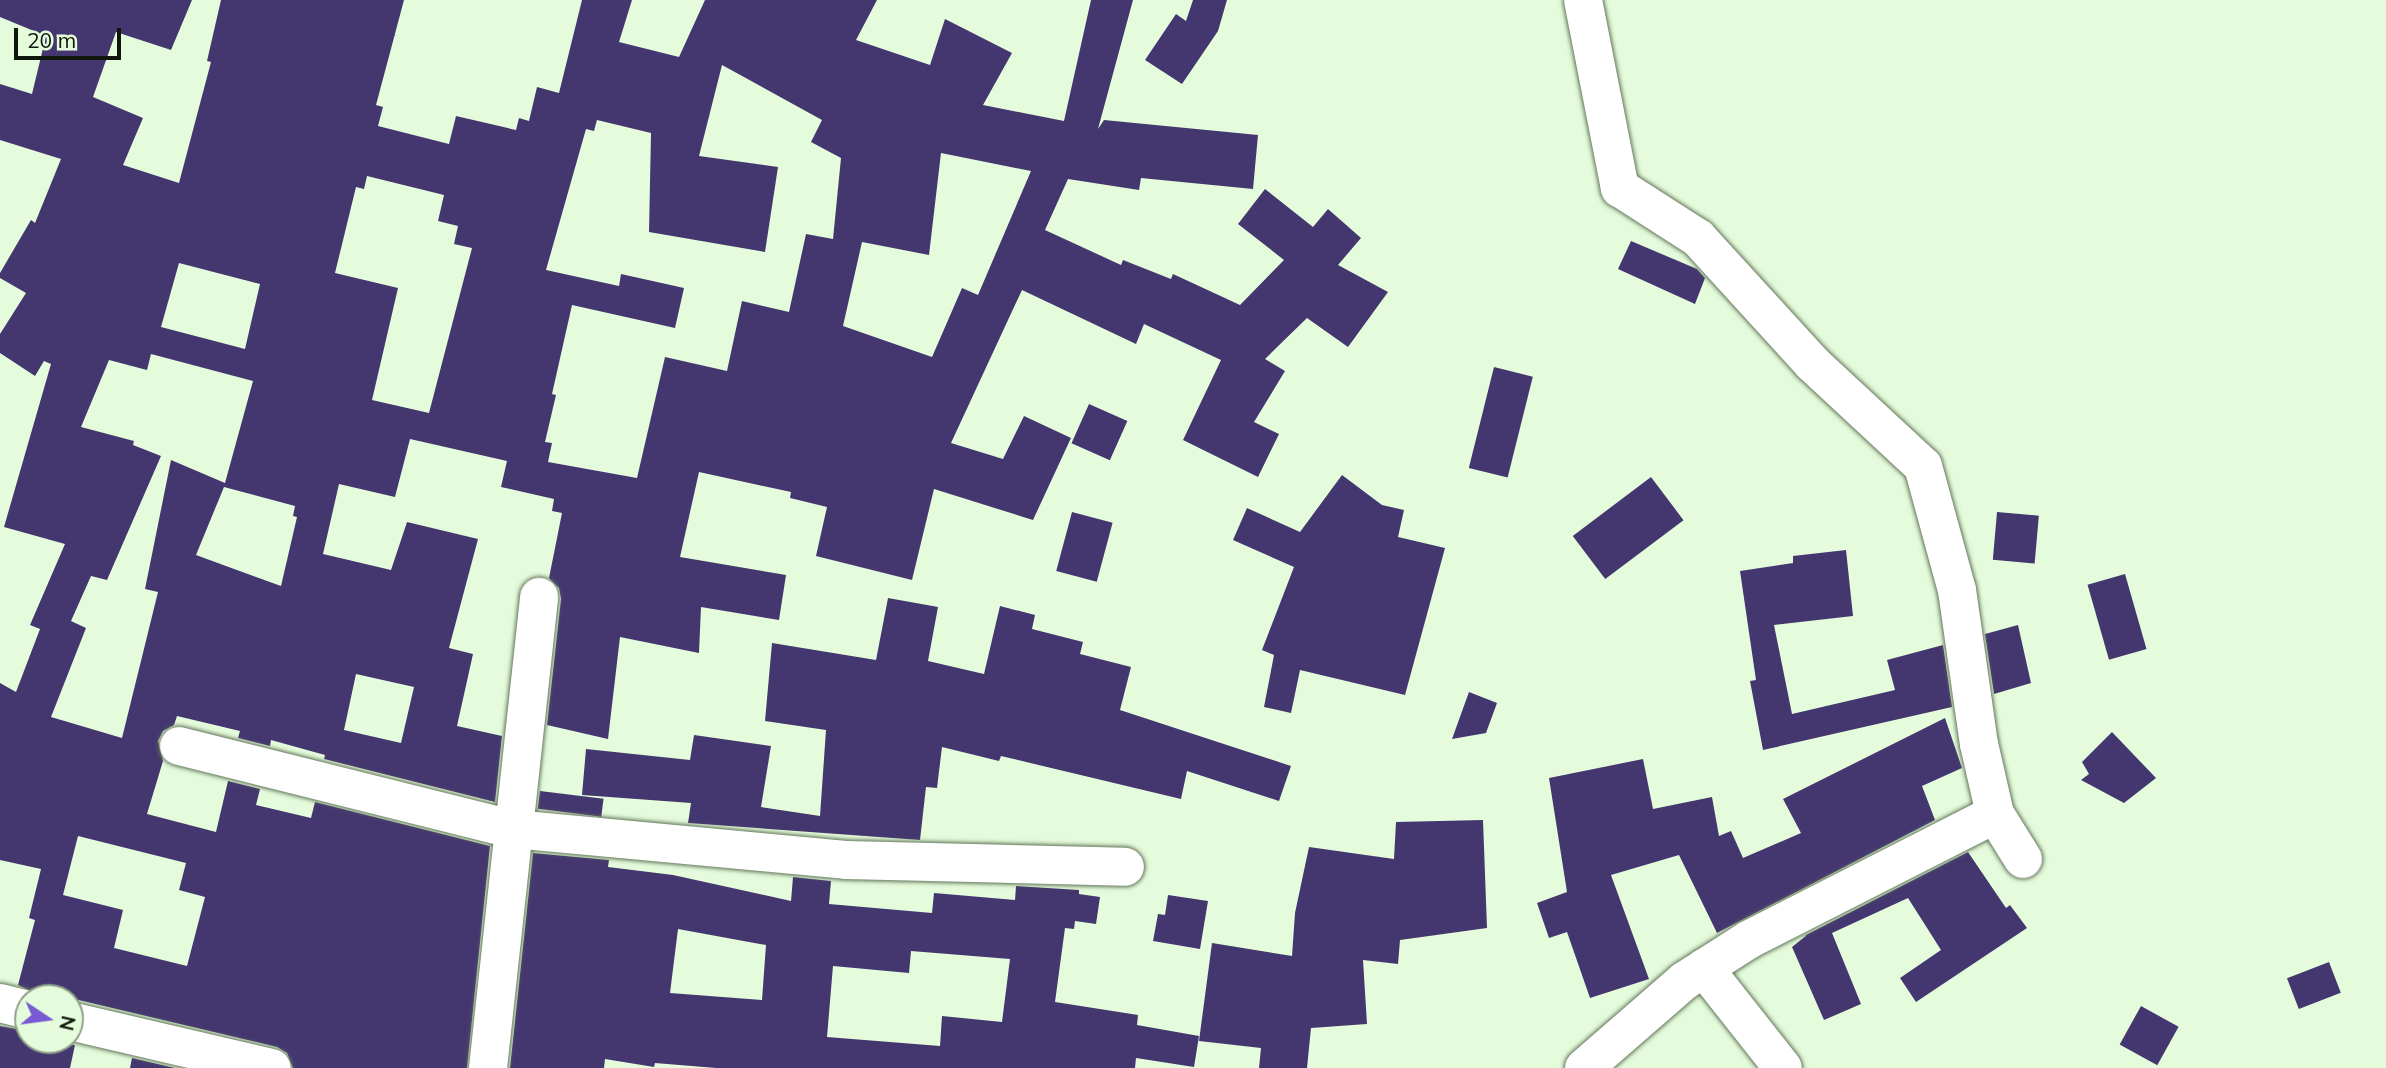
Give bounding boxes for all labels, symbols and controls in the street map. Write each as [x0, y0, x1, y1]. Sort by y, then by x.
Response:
scale bar [18, 14, 124, 58]
text: 20 m [27, 27, 76, 53]
north arrow [14, 984, 84, 1054]
text: N [54, 1014, 81, 1033]

